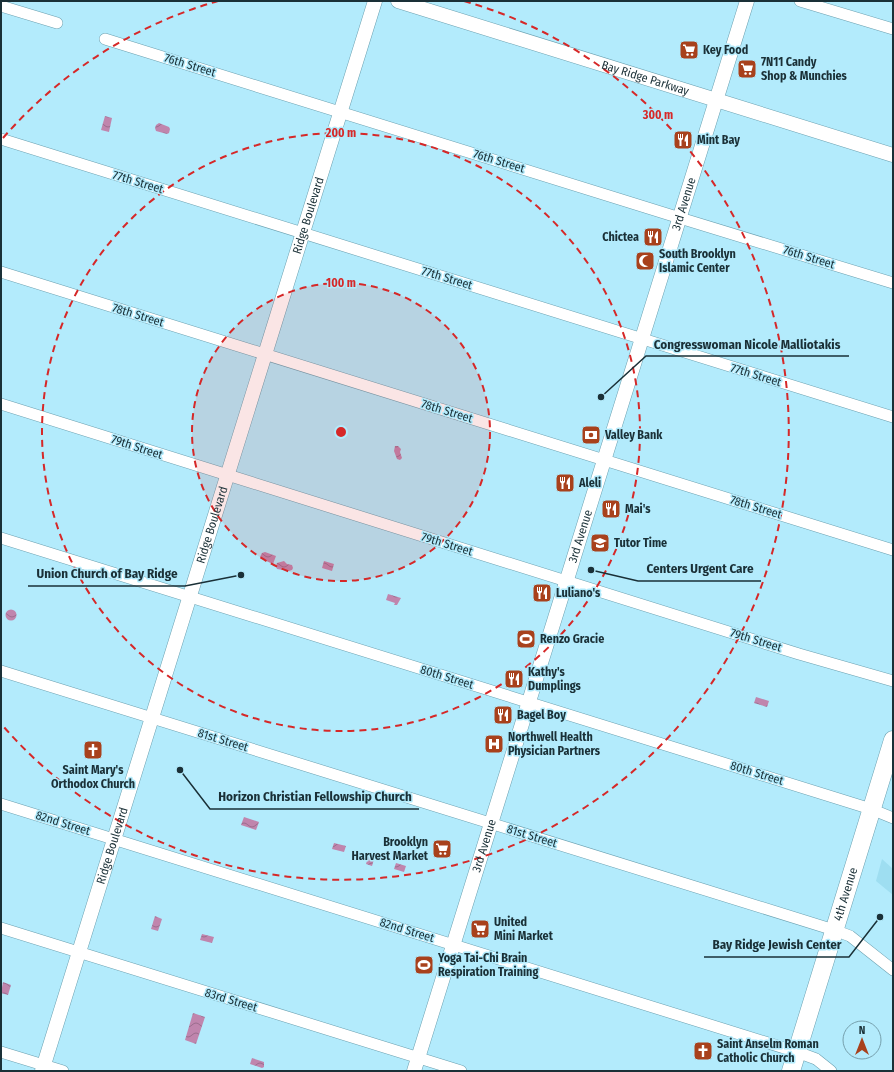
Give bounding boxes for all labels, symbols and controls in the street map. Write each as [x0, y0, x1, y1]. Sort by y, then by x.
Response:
supermarket icon: Key Food [678, 39, 700, 61]
place label: Key Food [703, 43, 748, 57]
street label: 76th Street [163, 51, 218, 79]
place label: 7N11 Candy Shop & Munchies [761, 55, 848, 83]
street label: Bay Ridge Parkway [600, 58, 691, 98]
supermarket icon: 7N11 Candy Shop & Munchies [736, 58, 758, 80]
text: 300 m [642, 108, 673, 122]
text: 200 m [325, 126, 356, 140]
restaurant icon: Mint Bay [672, 129, 694, 151]
place label: Mint Bay [697, 133, 740, 147]
street label: 76th Street [472, 147, 527, 175]
street label: 77th Street [111, 168, 165, 196]
street label: Ridge Boulevard [290, 175, 327, 256]
street label: 3rd Avenue [669, 176, 699, 232]
restaurant icon: Chictea [642, 226, 664, 248]
place label: Chictea [602, 230, 639, 244]
street label: 76th Street [782, 243, 837, 271]
place label: South Brooklyn Islamic Center [659, 247, 736, 275]
mosque icon: South Brooklyn Islamic Center [634, 250, 656, 272]
street label: 77th Street [420, 264, 474, 292]
text: 100 m [326, 276, 356, 290]
street label: 78th Street [111, 301, 166, 329]
callout: Congresswoman Nicole Malliotakis [646, 331, 849, 356]
text: Congresswoman Nicole Malliotakis [654, 337, 841, 352]
street label: 77th Street [729, 361, 783, 389]
street label: 78th Street [420, 397, 475, 425]
bank icon: Valley Bank [580, 424, 602, 446]
centre of rings [334, 425, 348, 439]
place label: Valley Bank [604, 428, 663, 442]
street label: 79th Street [110, 432, 164, 462]
restaurant icon: Aleli [554, 472, 576, 494]
place label: Aleli [578, 476, 601, 490]
street label: Ridge Boulevard [193, 485, 231, 565]
street label: 78th Street [729, 493, 784, 521]
restaurant icon: Mai's [600, 498, 622, 520]
place label: Mai's [625, 502, 651, 516]
street label: 3rd Avenue [566, 508, 595, 564]
street label: 79th Street [420, 530, 475, 558]
school or university icon: Tutor Time [589, 532, 611, 554]
place label: Tutor Time [614, 536, 667, 550]
callout: Centers Urgent Care [638, 556, 761, 581]
callout: Union Church of Bay Ridge [28, 561, 185, 586]
text: Centers Urgent Care [646, 561, 754, 576]
text: Union Church of Bay Ridge [37, 566, 178, 581]
restaurant icon: Luliano's [531, 582, 553, 604]
place label: Luliano's [556, 586, 601, 600]
street label: 79th Street [729, 626, 784, 654]
sports icon: Renzo Gracie [515, 628, 537, 650]
place label: Renzo Gracie [540, 632, 604, 646]
street label: 80th Street [419, 662, 475, 692]
place label: Kathy's Dumplings [528, 665, 582, 693]
restaurant icon: Kathy's Dumplings [503, 668, 525, 690]
restaurant icon: Bagel Boy [492, 704, 514, 726]
place label: Bagel Boy [517, 708, 566, 722]
street label: 81st Street [196, 726, 250, 754]
place label: Northwell Health Physician Partners [508, 730, 601, 758]
hospital icon: Northwell Health Physician Partners [483, 733, 505, 755]
church icon: Saint Mary's Orthodox Church [82, 739, 104, 761]
street label: 80th Street [729, 758, 785, 788]
place label: Saint Mary's Orthodox Church [51, 763, 135, 791]
callout: Horizon Christian Fellowship Church [210, 784, 419, 809]
text: Horizon Christian Fellowship Church [218, 789, 412, 804]
street label: Ridge Boulevard [94, 805, 131, 886]
street label: 82nd Street [34, 808, 92, 838]
street label: 3rd Avenue [469, 817, 499, 874]
street label: 81st Street [505, 822, 559, 850]
place label: Brooklyn Harvest Market [352, 835, 429, 863]
supermarket icon: Brooklyn Harvest Market [431, 838, 453, 860]
street label: 4th Avenue [831, 866, 860, 923]
street label: 82nd Street [378, 915, 436, 945]
place label: United Mini Market [494, 915, 554, 943]
supermarket icon: United Mini Market [469, 918, 491, 940]
callout: Bay Ridge Jewish Center [704, 932, 849, 957]
text: Bay Ridge Jewish Center [712, 937, 842, 952]
place label: Yoga Tai-Chi Brain Respiration Training [437, 951, 538, 979]
sports icon: Yoga Tai-Chi Brain Respiration Training [413, 954, 435, 976]
street label: 83rd Street [203, 985, 259, 1015]
north arrow [842, 1020, 882, 1060]
text: N [859, 1024, 865, 1037]
place label: Saint Anselm Roman Catholic Church [717, 1037, 819, 1065]
church icon: Saint Anselm Roman Catholic Church [692, 1040, 714, 1062]

